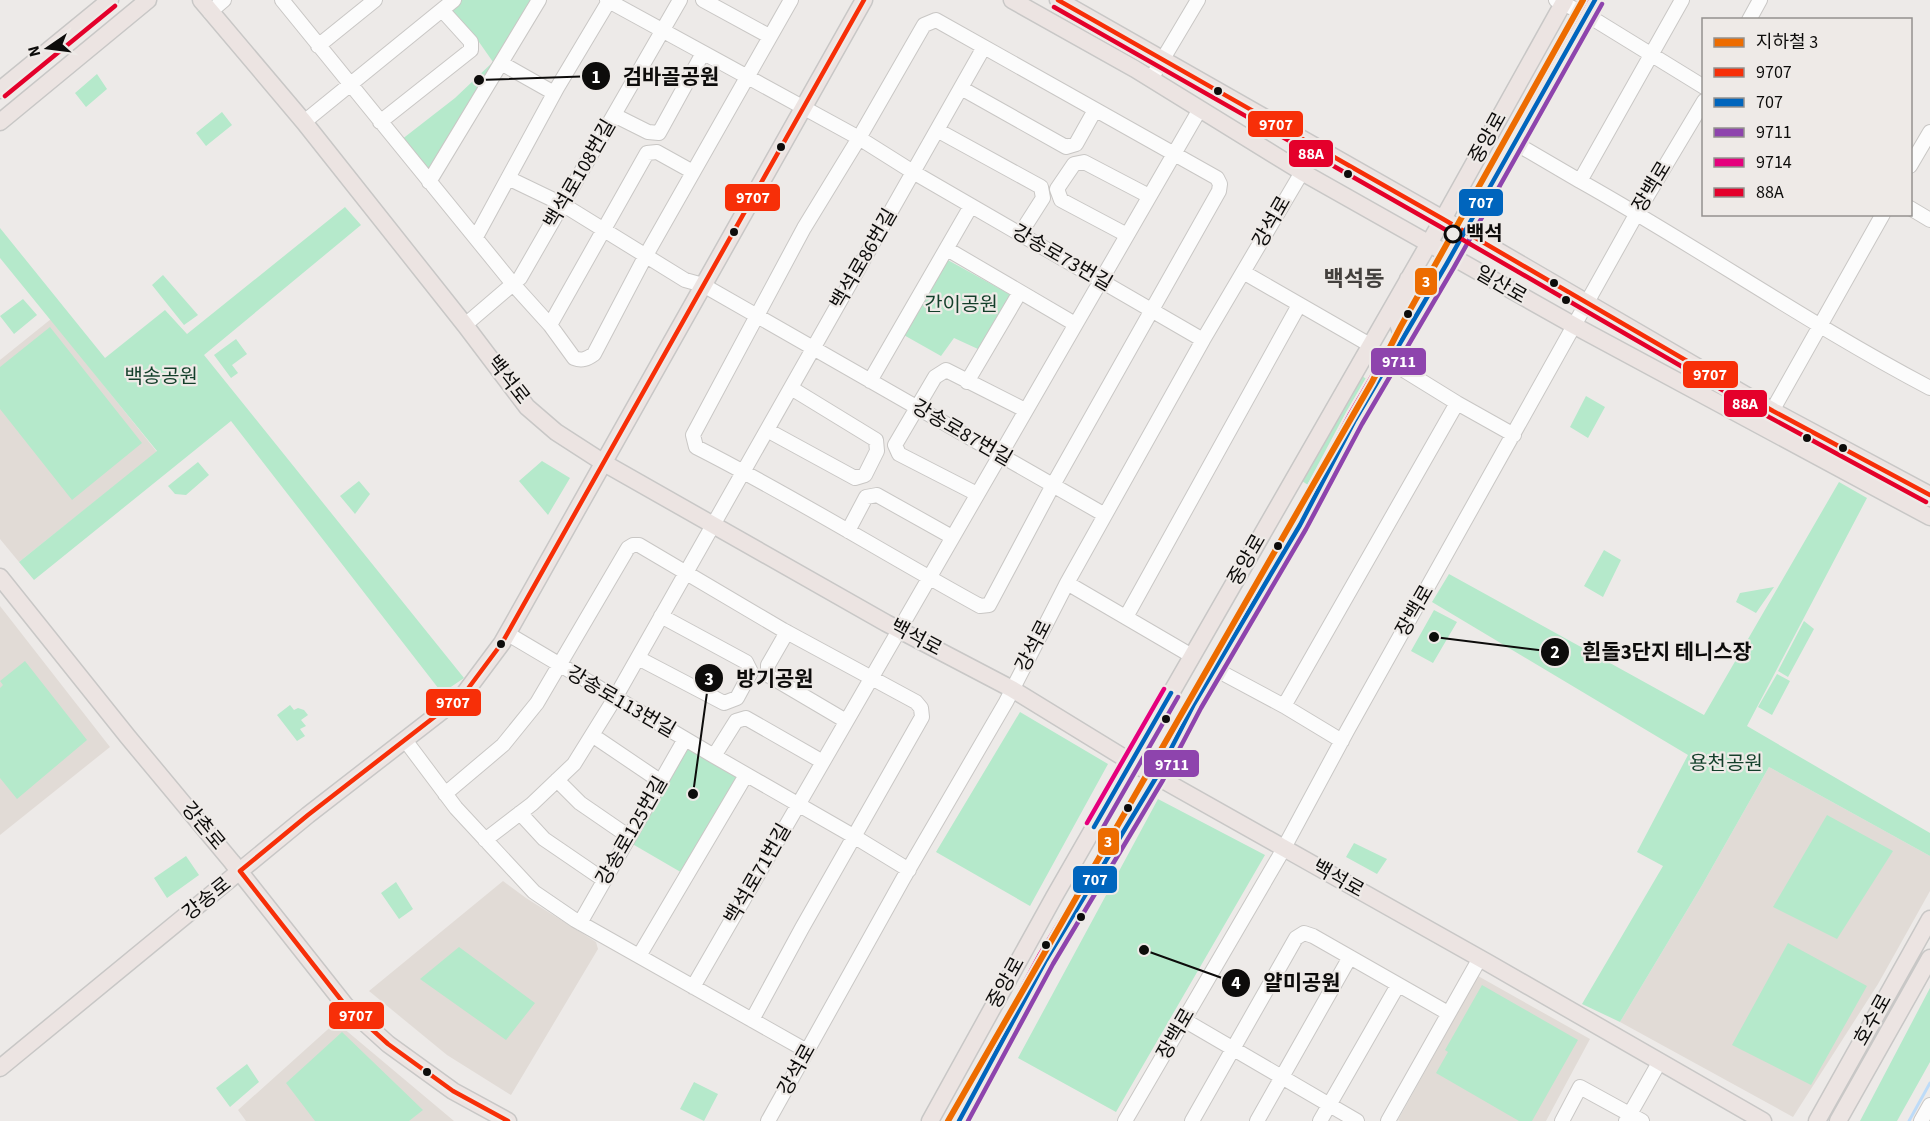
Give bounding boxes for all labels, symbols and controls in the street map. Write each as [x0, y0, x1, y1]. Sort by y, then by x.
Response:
north arrow [18, 18, 78, 78]
legend [1702, 18, 1912, 216]
text: 지하철 3 [1756, 30, 1818, 55]
text: N [22, 44, 46, 59]
callout: 검바골공원 [581, 57, 731, 96]
text: 9707 [1756, 60, 1792, 85]
text: 검바골공원 [623, 62, 719, 92]
text: 1 [591, 65, 601, 90]
unlabelled marker [1212, 85, 1224, 97]
text: 707 [1756, 90, 1783, 115]
street label: 중앙로 [1462, 107, 1514, 169]
line badge: 9707 [1247, 110, 1304, 138]
street label: 백석로108번길 [537, 114, 623, 234]
text: 9707 [1259, 114, 1293, 136]
text: 9711 [1756, 120, 1792, 145]
line badge: 88A [1288, 139, 1334, 168]
unlabelled marker [775, 141, 787, 153]
text: 88A [1298, 143, 1325, 165]
text: 9714 [1756, 150, 1792, 175]
street label: 장백로 [1626, 156, 1678, 218]
unlabelled marker [1342, 168, 1354, 180]
text: 88A [1756, 180, 1784, 205]
line badge: 9707 [724, 183, 781, 212]
text: 9707 [736, 187, 770, 209]
line badge: 707 [1458, 188, 1504, 217]
street label: 강석로 [1246, 191, 1298, 253]
text: 707 [1468, 192, 1494, 214]
street label: 백석로86번길 [824, 204, 904, 314]
street label: 강송로73번길 [1007, 218, 1117, 298]
place label: 백석 [1466, 220, 1503, 248]
marker: 백석 [1444, 225, 1462, 243]
unlabelled marker [728, 226, 740, 238]
street label: 일산로 [1470, 259, 1532, 311]
district label: 백석동 [1324, 263, 1384, 295]
line badge: 3 [1414, 267, 1438, 296]
text: 3 [1422, 271, 1430, 293]
unlabelled marker [1548, 277, 1560, 289]
park label: 간이공원 [924, 291, 998, 319]
unlabelled marker [1560, 294, 1572, 306]
unlabelled marker [1402, 308, 1414, 320]
line badge: 9711 [1370, 347, 1427, 376]
street label: 백석로 [480, 350, 536, 410]
text: 9711 [1382, 351, 1416, 373]
line badge: 9707 [1682, 360, 1739, 389]
park label: 백송공원 [124, 363, 198, 391]
text: 9707 [1693, 364, 1727, 386]
line badge: 88A [1723, 389, 1768, 418]
street label: 강송로87번길 [907, 393, 1017, 473]
text: 88A [1732, 393, 1759, 415]
unlabelled marker [1801, 432, 1813, 444]
unlabelled marker [1837, 442, 1849, 454]
street label: 중앙로 [1221, 529, 1273, 591]
unlabelled marker [1272, 540, 1284, 552]
street label: 장백로 [1389, 580, 1441, 642]
street label: 백석로 [885, 613, 947, 663]
street label: 강석로 [1009, 615, 1059, 677]
callout: 흰돌3단지 테니스장 [1540, 632, 1764, 671]
text: 흰돌3단지 테니스장 [1582, 637, 1752, 667]
unlabelled marker [495, 638, 507, 650]
text: 2 [1550, 640, 1560, 665]
street label: 강송로113번길 [561, 659, 681, 745]
callout: 방기공원 [694, 659, 825, 698]
text: 방기공원 [736, 664, 814, 694]
text: 3 [704, 667, 714, 692]
line badge: 9707 [425, 688, 482, 717]
text: 9707 [436, 692, 470, 714]
unlabelled marker [1160, 713, 1172, 725]
line badge: 9711 [1143, 749, 1200, 778]
park label: 용천공원 [1689, 750, 1763, 778]
text: 9711 [1155, 754, 1189, 776]
street label: 강송로125번길 [589, 771, 675, 891]
street label: 강촌로 [175, 796, 231, 856]
unlabelled marker [1122, 802, 1134, 814]
street label: 백석로71번길 [718, 819, 798, 929]
line badge: 3 [1097, 827, 1120, 856]
text: 3 [1104, 831, 1112, 853]
street label: 백석로 [1307, 853, 1369, 905]
line badge: 707 [1072, 865, 1118, 894]
text: 707 [1082, 869, 1108, 891]
street label: 강송로 [177, 871, 237, 927]
unlabelled marker [1075, 911, 1087, 923]
unlabelled marker [1040, 939, 1052, 951]
street label: 중앙로 [980, 952, 1032, 1014]
callout: 얄미공원 [1221, 963, 1353, 1002]
text: 얄미공원 [1263, 968, 1341, 998]
text: 4 [1231, 971, 1241, 996]
street label: 호수로 [1847, 989, 1899, 1051]
line badge: 9707 [328, 1001, 385, 1030]
street label: 장백로 [1150, 1003, 1202, 1065]
text: 9707 [339, 1005, 373, 1027]
street label: 강석로 [771, 1039, 823, 1101]
unlabelled marker [421, 1066, 433, 1078]

